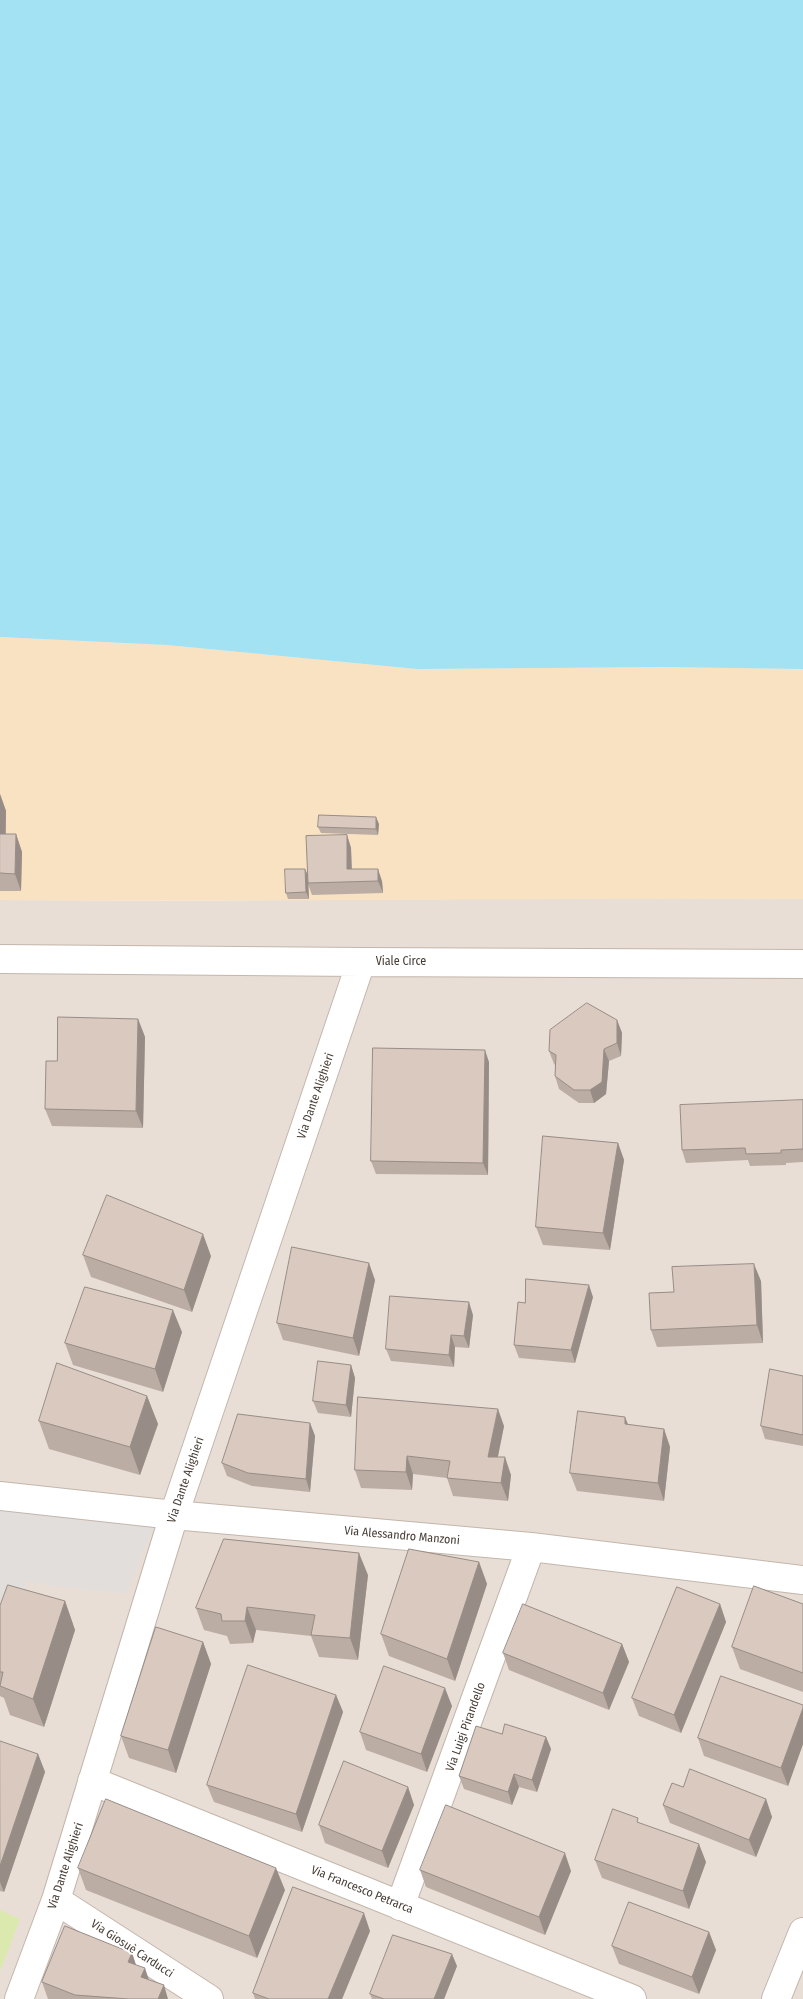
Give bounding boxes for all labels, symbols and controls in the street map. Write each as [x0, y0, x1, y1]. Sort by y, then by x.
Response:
street label: Viale Circe [376, 955, 426, 969]
street label: Via Dante Alighieri [295, 1051, 337, 1141]
street label: Via Dante Alighieri [165, 1435, 207, 1525]
street label: Via Alessandro Manzoni [344, 1524, 460, 1548]
street label: Via Luigi Pirandello [443, 1680, 489, 1774]
street label: Via Dante Alighieri [45, 1821, 87, 1911]
street label: Via Francesco Petrarca [309, 1863, 415, 1917]
street label: Via Giosuè Carducci [88, 1917, 176, 1981]

